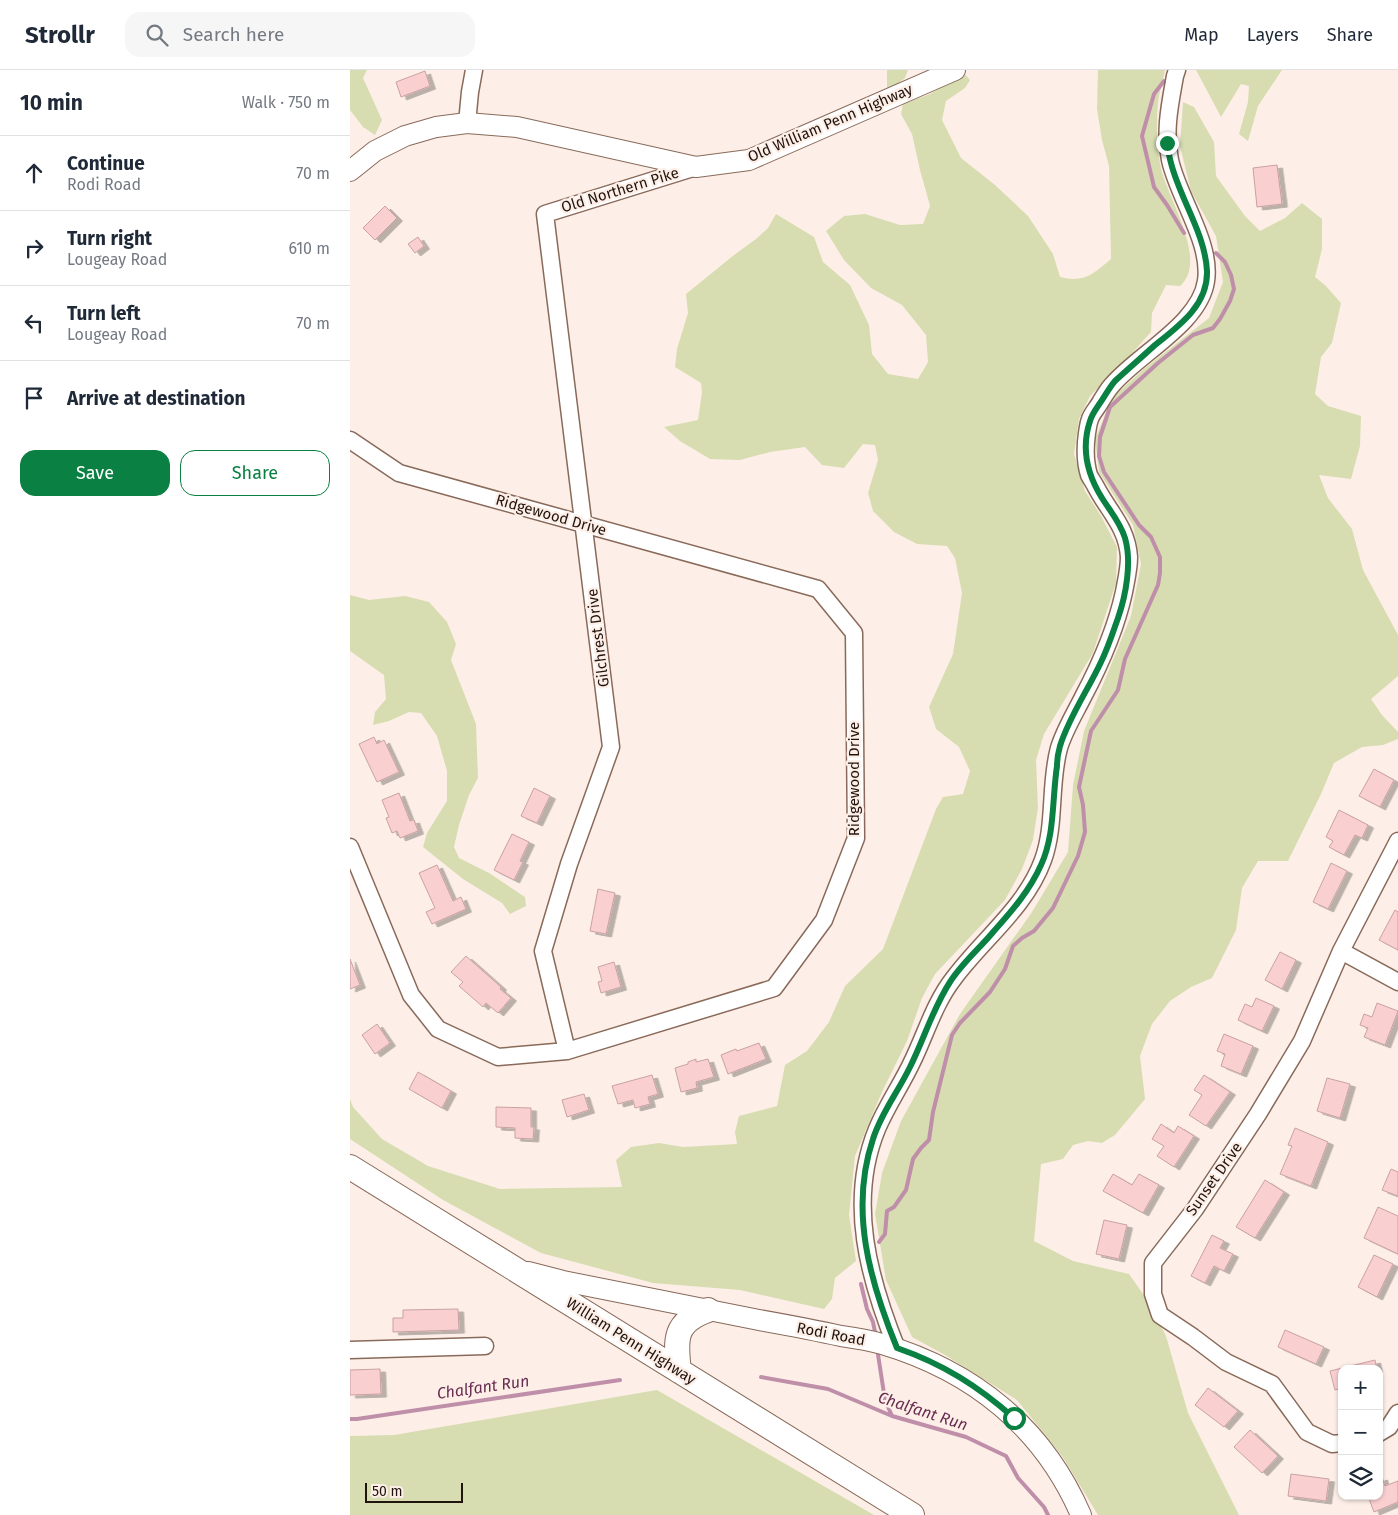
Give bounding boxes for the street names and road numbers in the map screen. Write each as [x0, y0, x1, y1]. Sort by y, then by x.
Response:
street label: Old William Penn Highway [745, 80, 916, 166]
street label: Old Northern Pike [559, 164, 681, 216]
street label: Ridgewood Drive [494, 491, 608, 539]
street label: Gilchrest Drive [583, 588, 613, 688]
street label: Ridgewood Drive [845, 722, 863, 836]
street label: Sunset Drive [1182, 1139, 1246, 1219]
street label: William Penn Highway [563, 1294, 700, 1389]
street label: Rodi Road [795, 1319, 867, 1349]

